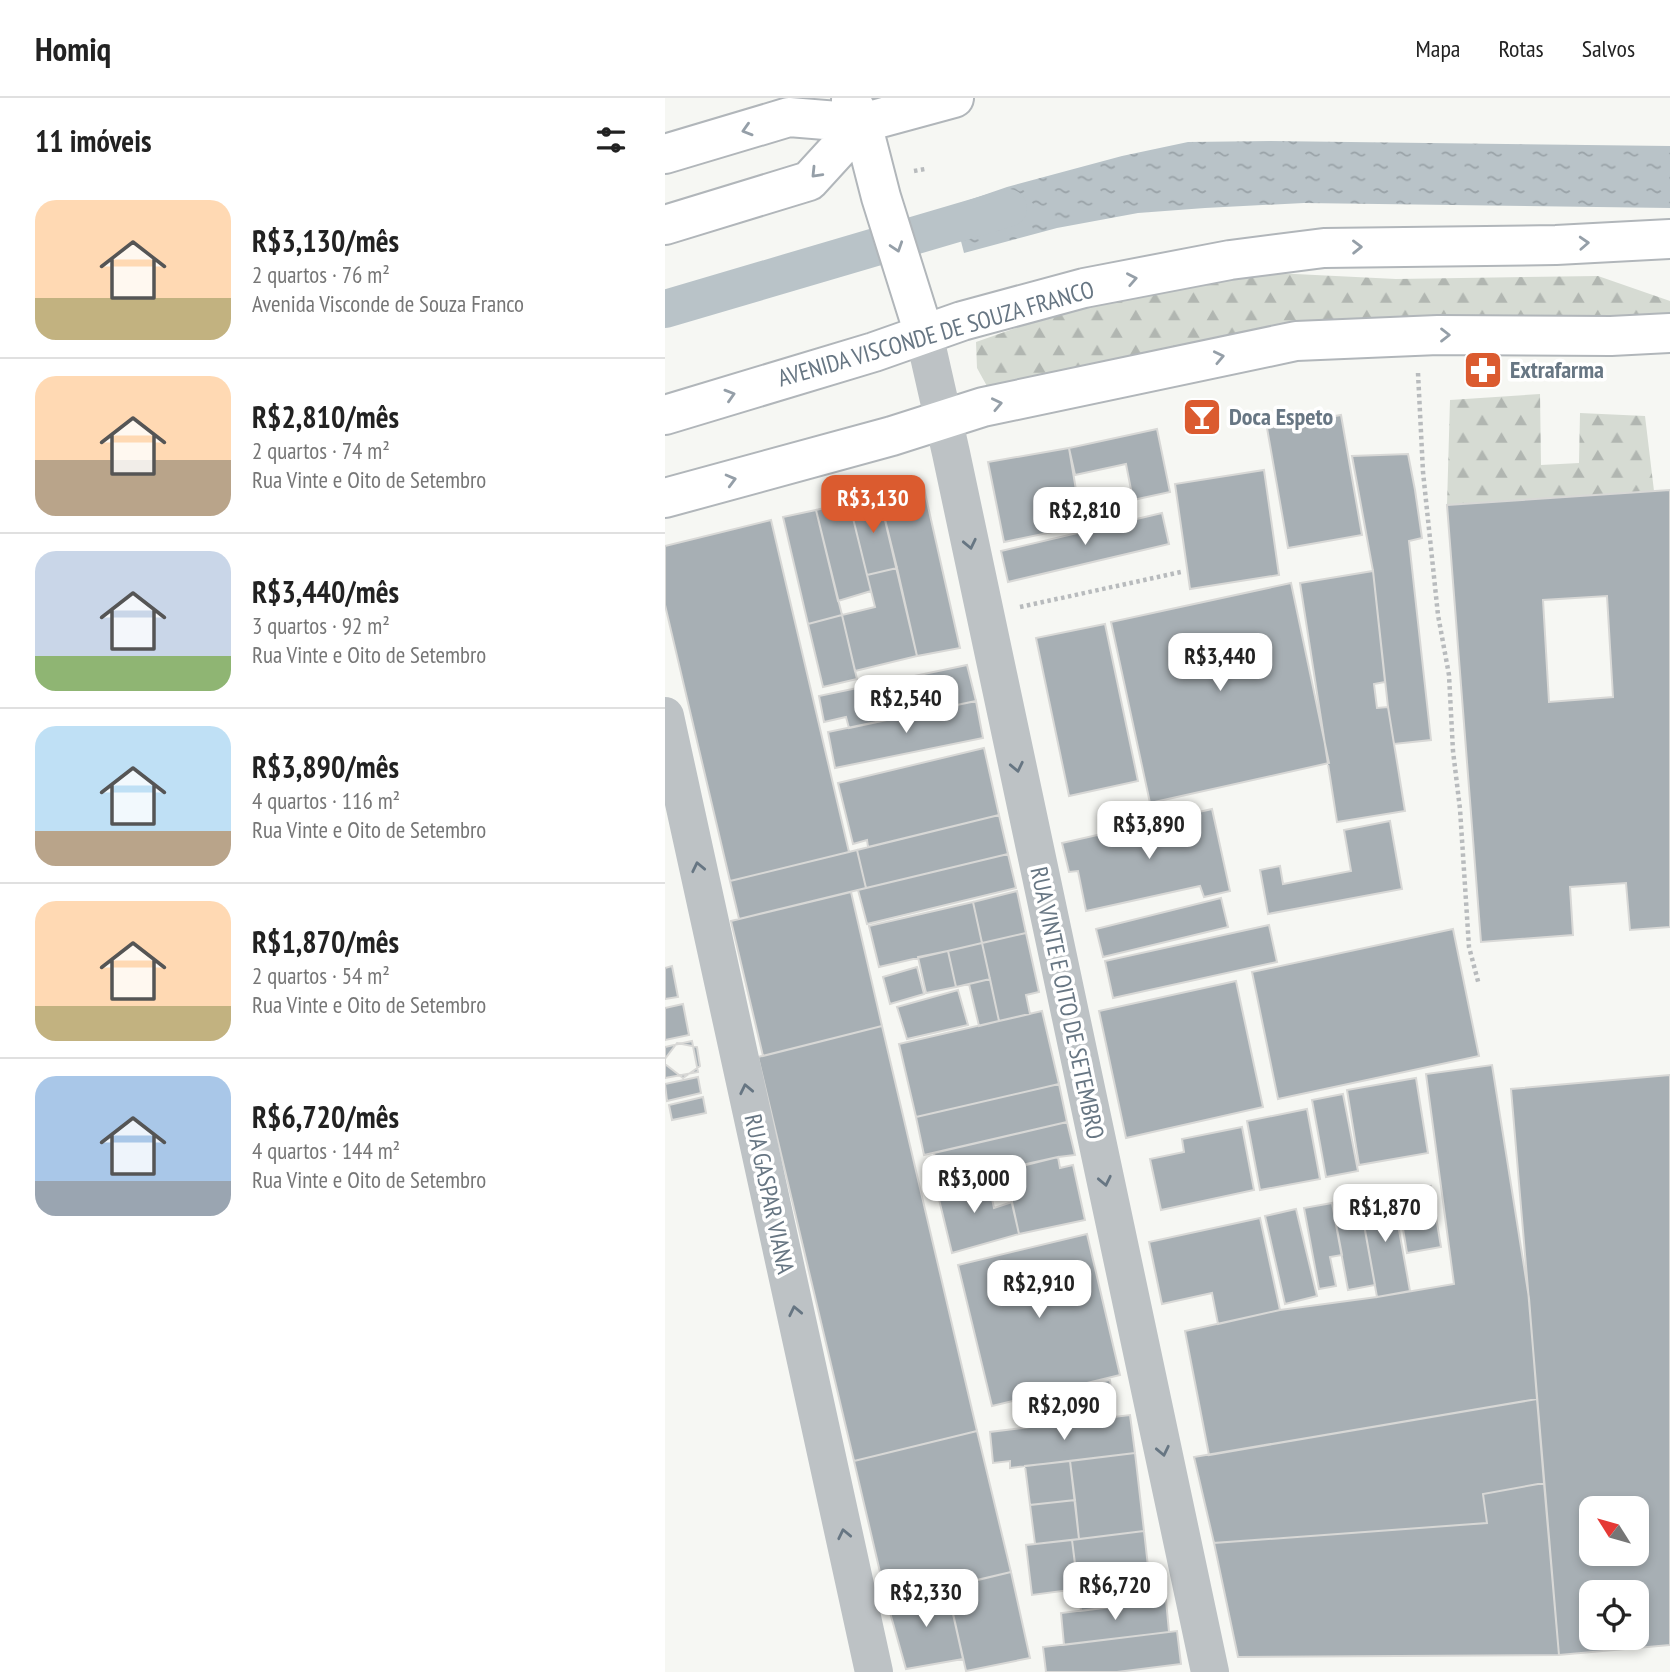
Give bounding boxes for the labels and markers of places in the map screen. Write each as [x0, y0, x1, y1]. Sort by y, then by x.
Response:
pharmacy icon: Extrafarma [1462, 349, 1504, 391]
place label: Extrafarma [1510, 354, 1604, 385]
bar icon: Doca Espeto [1181, 396, 1223, 438]
place label: Doca Espeto [1229, 401, 1333, 432]
pin: R$3,130 [808, 476, 938, 535]
pin: R$2,810 [1020, 488, 1150, 547]
pin: R$3,440 [1155, 634, 1285, 693]
pin: R$2,540 [841, 676, 971, 735]
pin: R$3,890 [1084, 802, 1214, 861]
pin: R$3,000 [909, 1156, 1039, 1215]
pin: R$1,870 [1320, 1184, 1450, 1244]
pin: R$2,910 [974, 1260, 1104, 1320]
pin: R$2,090 [999, 1382, 1129, 1442]
pin: R$6,720 [1050, 1562, 1180, 1622]
pin: R$2,330 [861, 1570, 991, 1629]

